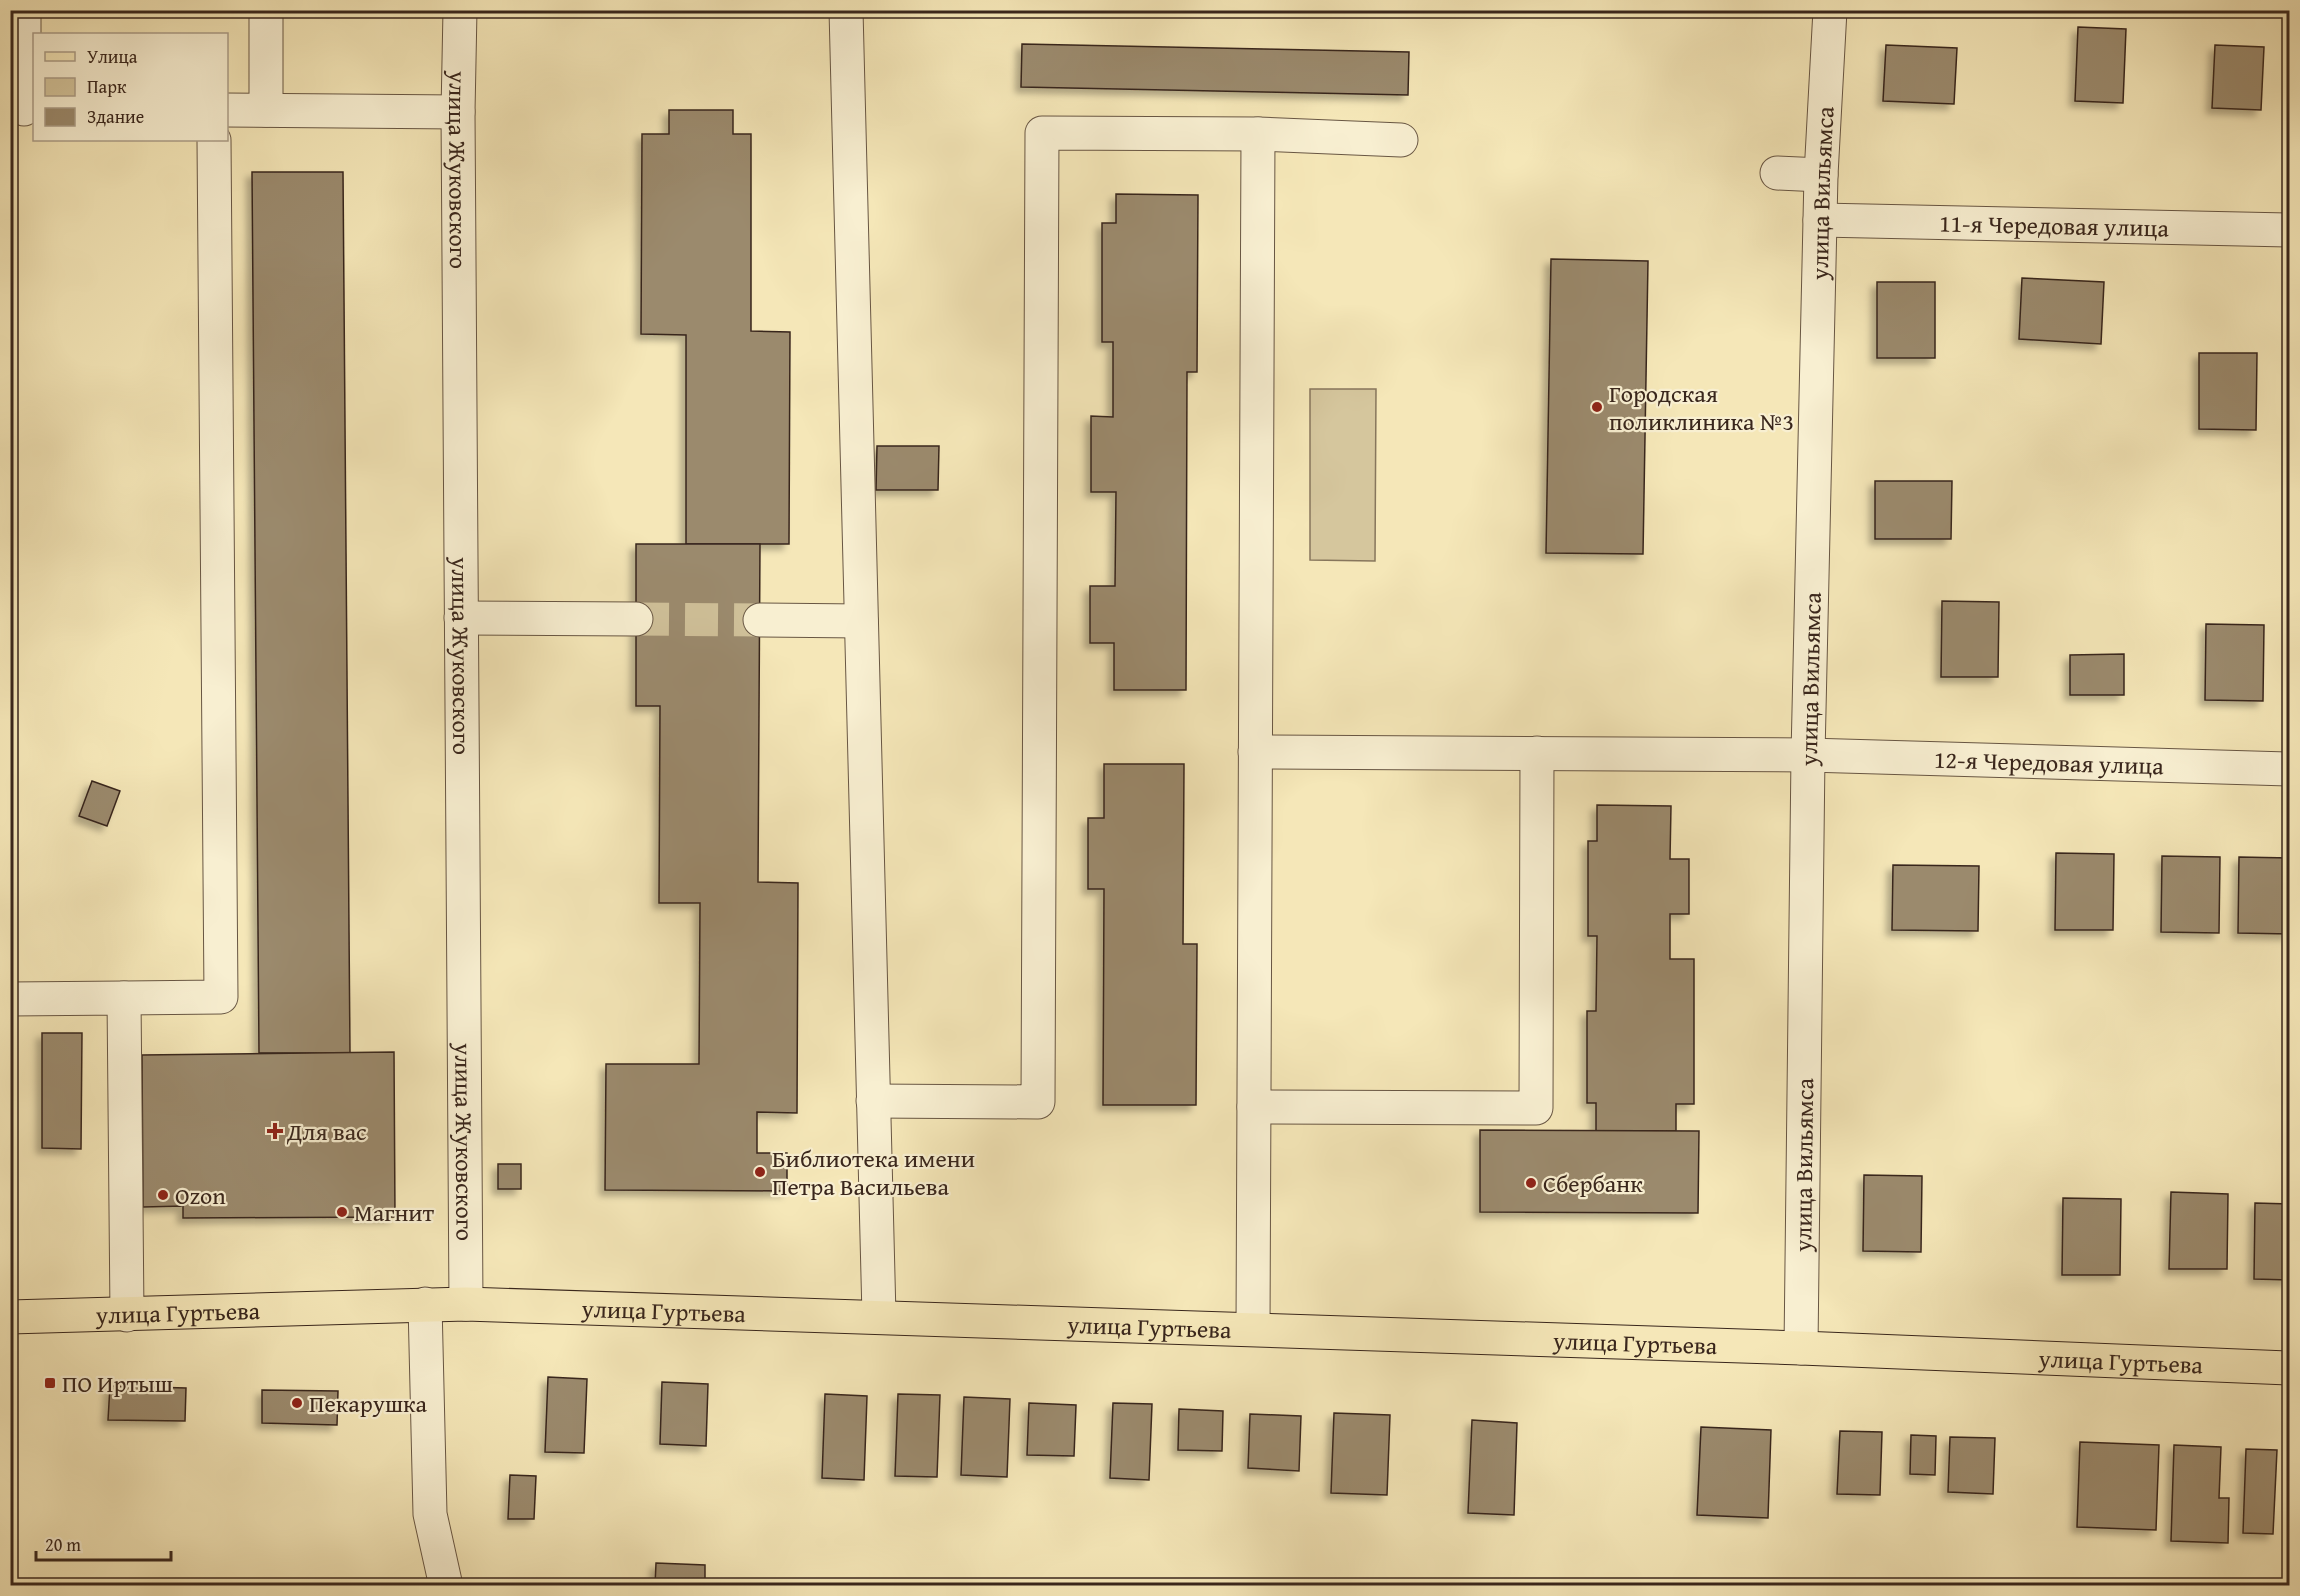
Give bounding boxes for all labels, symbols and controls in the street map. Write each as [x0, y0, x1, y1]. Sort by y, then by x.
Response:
legend [33, 33, 228, 141]
text: Улица [87, 43, 138, 70]
street label: улица Жуковского [440, 70, 477, 269]
text: Парк [87, 73, 127, 100]
text: Здание [87, 103, 144, 130]
street label: улица Вильямса [1801, 105, 1842, 282]
street label: 11-я Чередовая улица [1939, 205, 2170, 245]
place label: Городская поликлиника №3 [1609, 376, 1794, 439]
marker: Городская поликлиника №3 [1590, 400, 1604, 414]
street label: улица Жуковского [443, 556, 480, 755]
street label: улица Вильямса [1790, 591, 1829, 767]
street label: 12-я Чередовая улица [1934, 741, 2165, 783]
street label: улица Жуковского [447, 1042, 483, 1241]
street label: улица Вильямса [1785, 1077, 1822, 1253]
place label: Для вас [286, 1114, 367, 1149]
marker: Для вас [268, 1124, 282, 1138]
place label: Библиотека имени Петра Васильева [772, 1141, 975, 1204]
marker: Библиотека имени Петра Васильева [753, 1165, 767, 1179]
place label: Сбербанк [1543, 1166, 1643, 1201]
marker: Сбербанк [1524, 1176, 1538, 1190]
place label: Ozon [175, 1178, 226, 1213]
marker: Ozon [156, 1188, 170, 1202]
place label: Магнит [354, 1195, 435, 1230]
marker: Магнит [335, 1205, 349, 1219]
street label: улица Гуртьева [580, 1290, 747, 1331]
street label: улица Гуртьева [94, 1292, 261, 1332]
street label: улица Гуртьева [1066, 1306, 1233, 1347]
street label: улица Гуртьева [1551, 1322, 1718, 1363]
street label: улица Гуртьева [2037, 1340, 2204, 1382]
place label: ПО Иртыш [62, 1366, 173, 1401]
marker: ПО Иртыш [43, 1376, 57, 1390]
place label: Пекарушка [309, 1386, 428, 1421]
marker: Пекарушка [290, 1396, 304, 1410]
scale bar [36, 1524, 171, 1562]
text: 20 m [45, 1531, 81, 1558]

